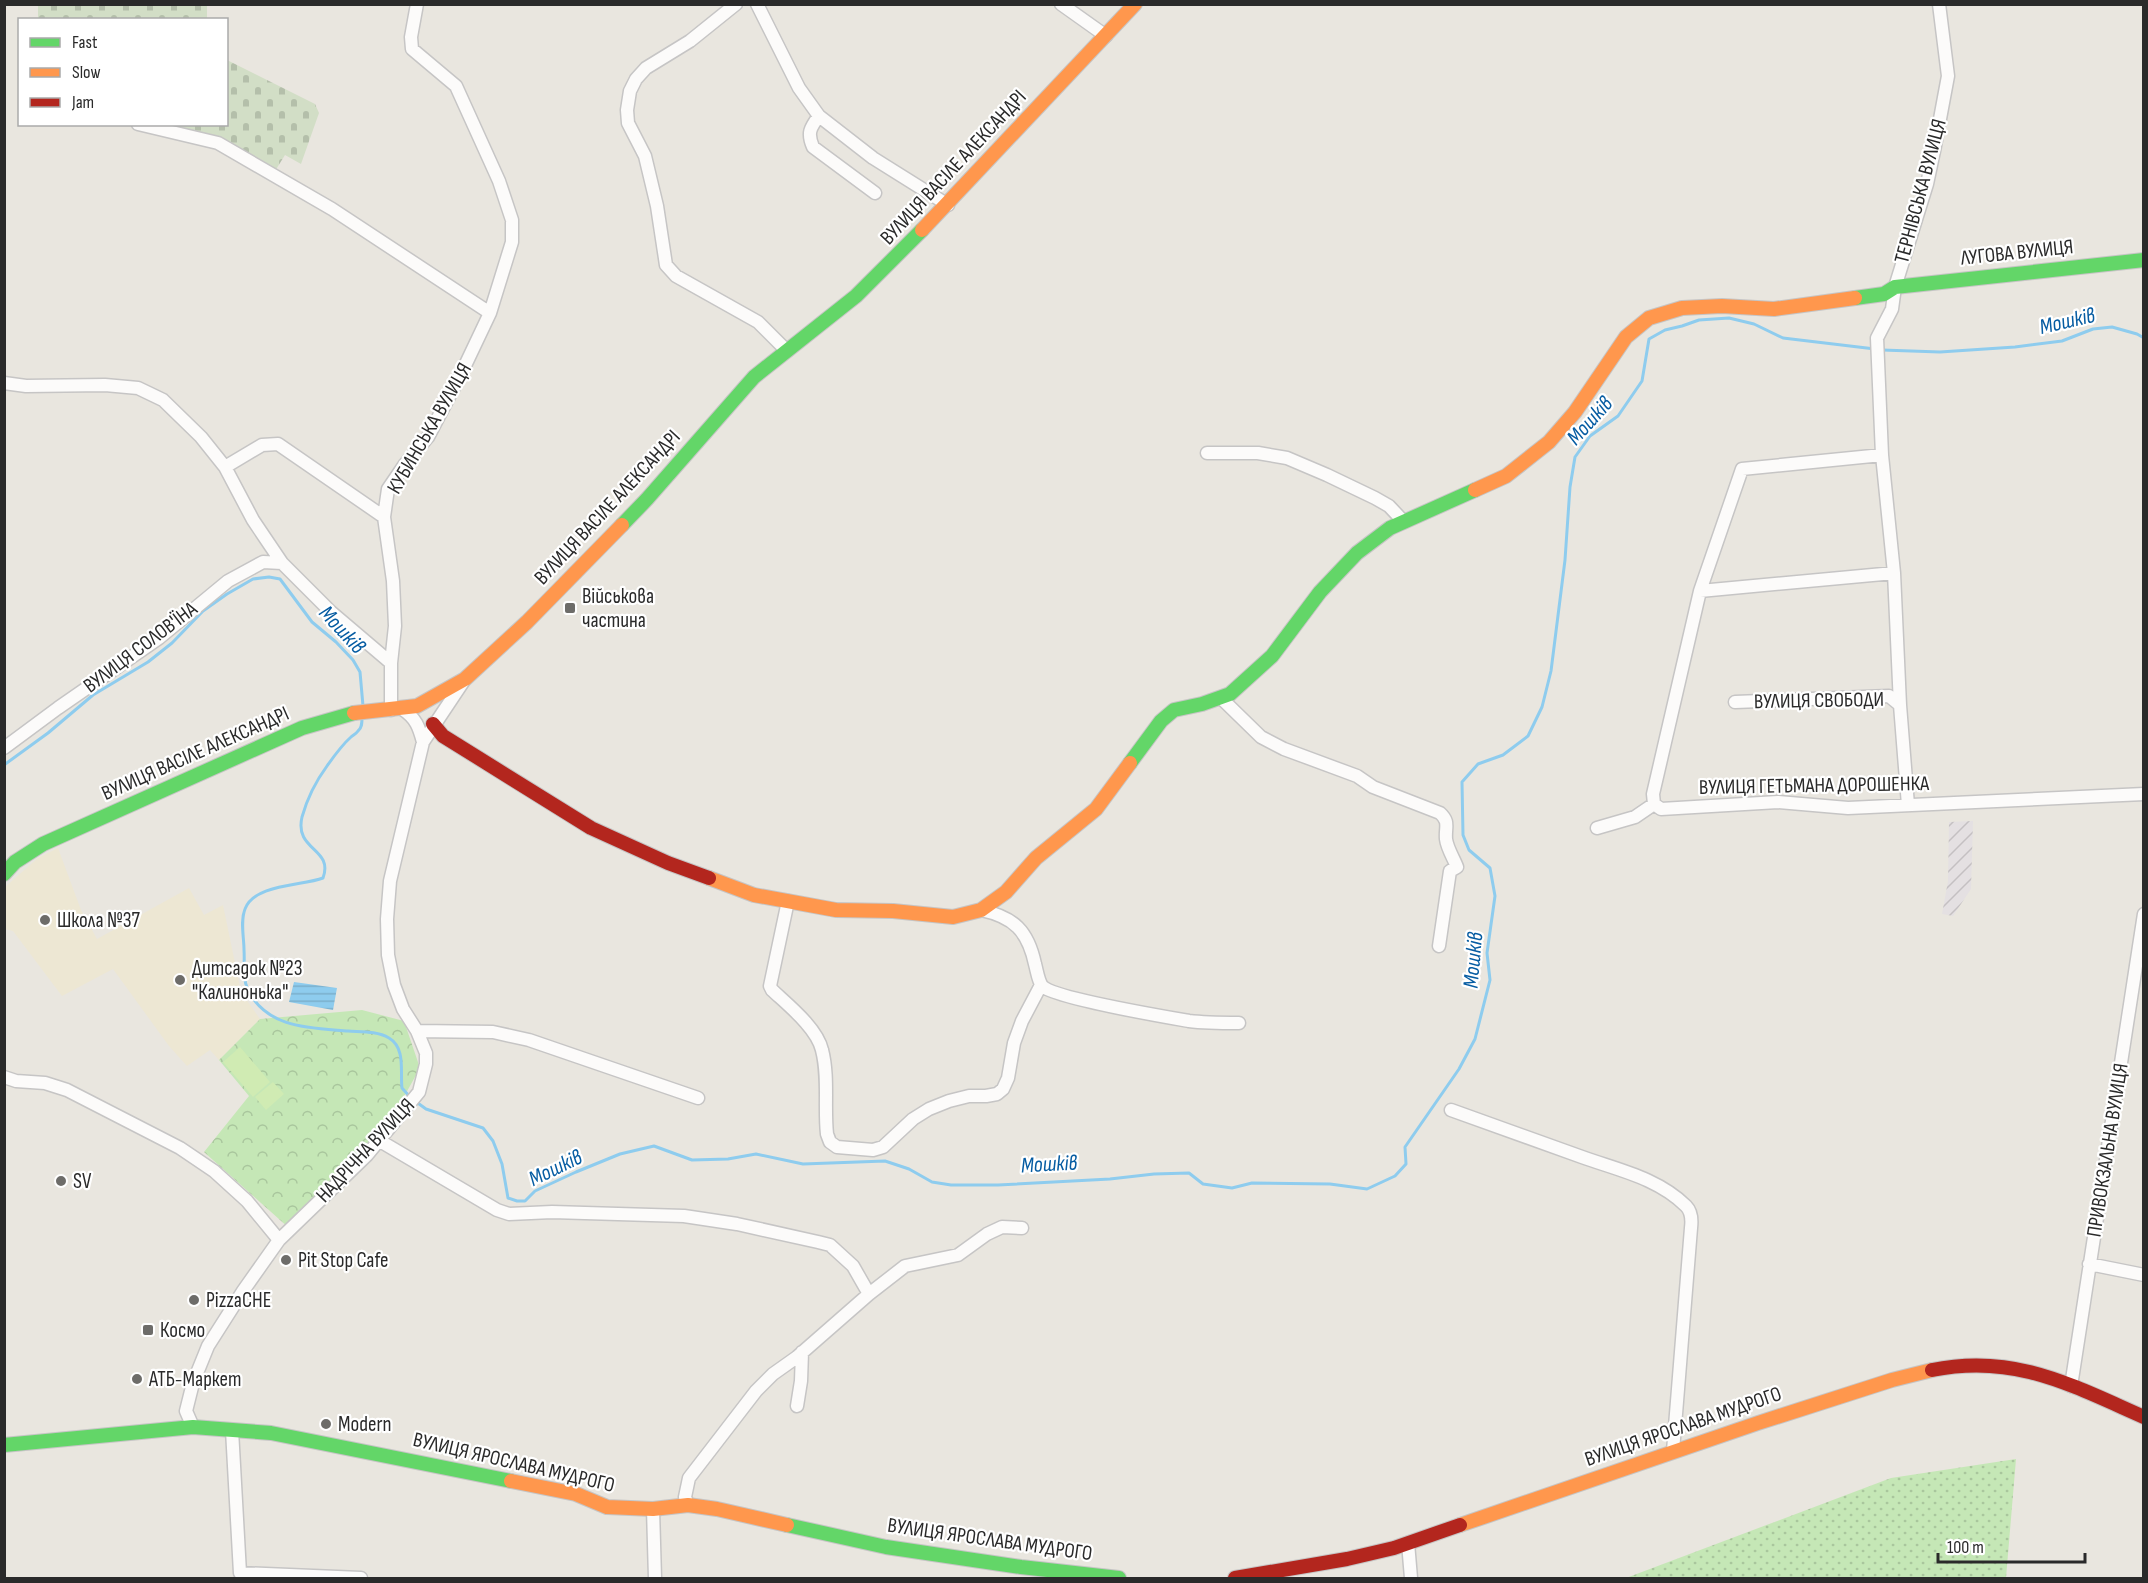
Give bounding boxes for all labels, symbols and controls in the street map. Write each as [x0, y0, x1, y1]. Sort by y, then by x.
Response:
legend [18, 18, 228, 126]
text: Fast [72, 32, 98, 53]
text: Slow [72, 62, 101, 83]
street label: ВУЛИЦЯ ВАСІЛЕ АЛЕКСАНДРІ [875, 85, 1032, 250]
text: Jam [71, 92, 94, 113]
street label: ТЕРНІВСЬКА ВУЛИЦЯ [1889, 116, 1952, 266]
street label: ЛУГОВА ВУЛИЦЯ [1959, 234, 2075, 271]
water label: Мошків [2037, 302, 2098, 341]
street label: КУБИНСЬКА ВУЛИЦЯ [382, 358, 477, 498]
water label: Мошків [1561, 391, 1619, 451]
street label: ВУЛИЦЯ ВАСІЛЕ АЛЕКСАНДРІ [529, 425, 686, 590]
place label: Військова частина [582, 584, 654, 633]
street label: ВУЛИЦЯ СОЛОВ'ЇНА [78, 596, 203, 698]
water label: Мошків [313, 600, 371, 660]
marker: Військова частина [563, 601, 577, 615]
street label: ВУЛИЦЯ СВОБОДИ [1754, 687, 1884, 714]
street label: ВУЛИЦЯ ВАСІЛЕ АЛЕКСАНДРІ [98, 701, 293, 806]
street label: ВУЛИЦЯ ГЕТЬМАНА ДОРОШЕНКА [1699, 771, 1930, 800]
place label: Школа №37 [57, 908, 140, 933]
marker: Школа №37 [38, 913, 52, 927]
water label: Мошків [1458, 931, 1489, 989]
place label: Дитсадок №23 "Калинонька" [192, 956, 302, 1005]
marker: Дитсадок №23 "Калинонька" [173, 973, 187, 987]
street label: ПРИВОКЗАЛЬНА ВУЛИЦЯ [2081, 1061, 2134, 1239]
street label: НАДРІЧНА ВУЛИЦЯ [311, 1093, 420, 1208]
water label: Мошків [524, 1144, 587, 1193]
water label: Мошків [1020, 1150, 1078, 1179]
place label: SV [73, 1169, 92, 1194]
marker: SV [54, 1174, 68, 1188]
place label: Pit Stop Cafe [298, 1248, 388, 1273]
marker: Pit Stop Cafe [279, 1253, 293, 1267]
place label: PizzaCHE [206, 1288, 271, 1313]
marker: PizzaCHE [187, 1293, 201, 1307]
place label: Космо [160, 1318, 205, 1343]
marker: Космо [141, 1323, 155, 1337]
place label: АТБ-Маркет [148, 1367, 241, 1392]
marker: АТБ-Маркет [130, 1372, 144, 1386]
street label: ВУЛИЦЯ ЯРОСЛАВА МУДРОГО [1582, 1381, 1785, 1472]
place label: Modern [338, 1412, 391, 1437]
marker: Modern [319, 1417, 333, 1431]
street label: ВУЛИЦЯ ЯРОСЛАВА МУДРОГО [411, 1427, 617, 1498]
street label: ВУЛИЦЯ ЯРОСЛАВА МУДРОГО [886, 1513, 1094, 1566]
scale bar [1938, 1526, 2085, 1564]
text: 100 m [1947, 1537, 1984, 1558]

